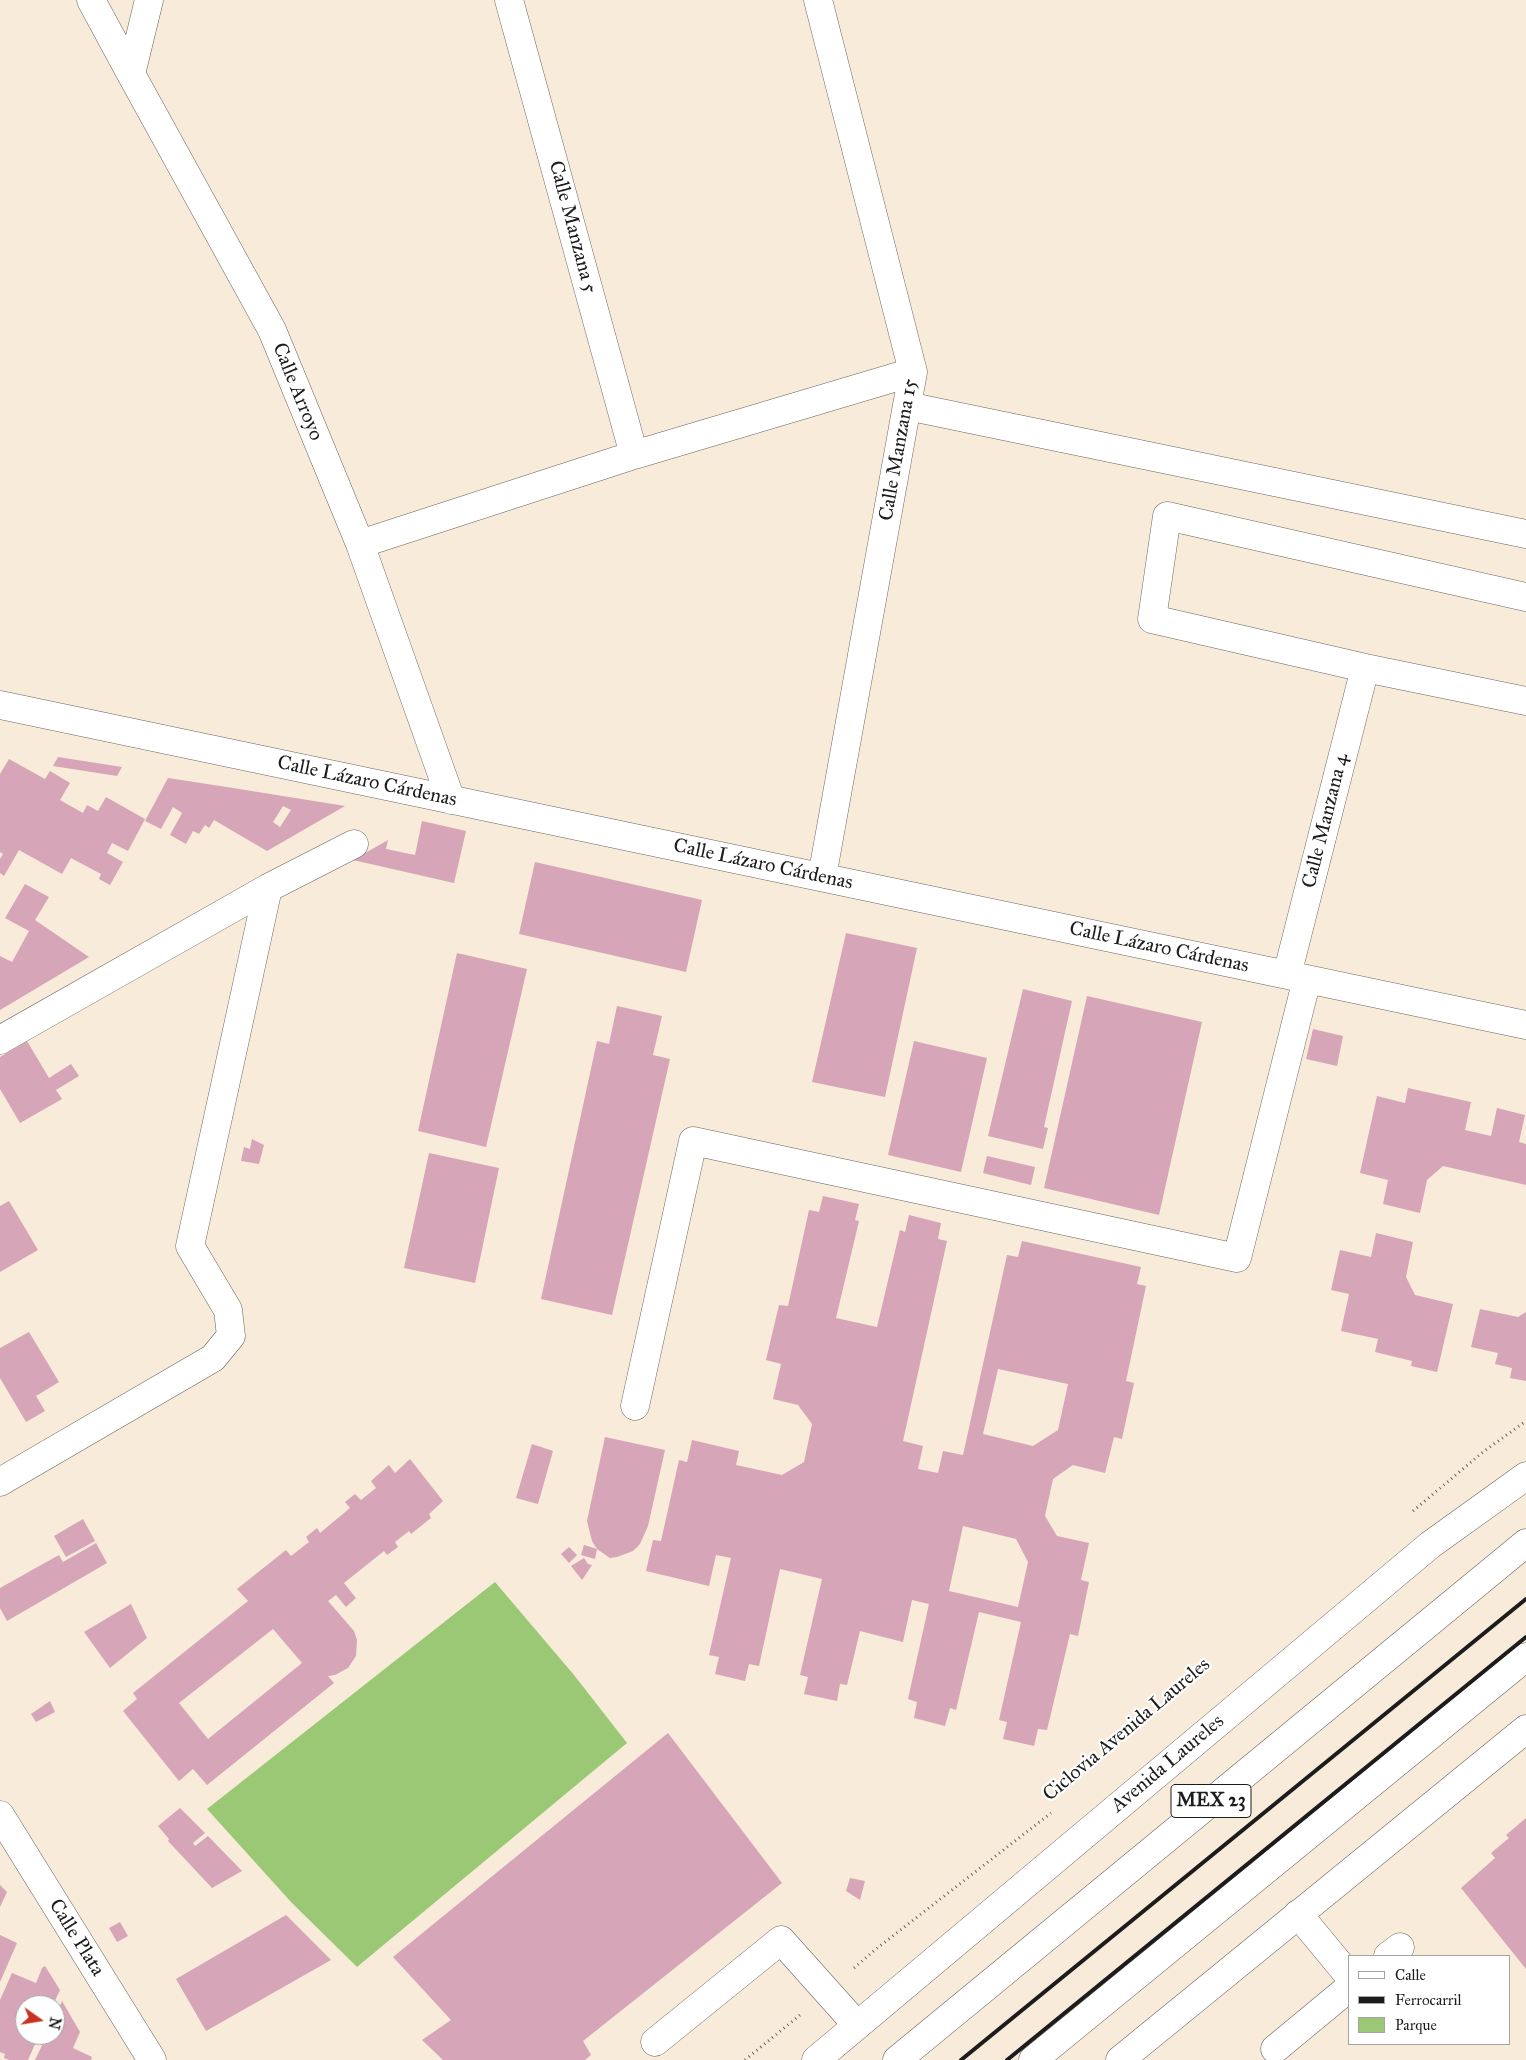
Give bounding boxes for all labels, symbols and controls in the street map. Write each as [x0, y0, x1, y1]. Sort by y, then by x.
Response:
street label: Calle Manzana 5 [543, 158, 601, 296]
street label: Calle Arroyo [267, 340, 327, 444]
street label: Calle Manzana 15 [875, 377, 923, 523]
street label: Calle Lázaro Cárdenas [275, 751, 459, 813]
street label: Calle Manzana 4 [1298, 751, 1354, 891]
street label: Calle Lázaro Cárdenas [671, 834, 855, 896]
street label: Calle Lázaro Cárdenas [1067, 917, 1251, 979]
street label: Ciclovia Avenida Laureles [1039, 1653, 1215, 1807]
street label: Avenida Laureles [1107, 1710, 1229, 1818]
road number: MEX 23 [1171, 1784, 1251, 1818]
street label: Calle Plata [43, 1895, 109, 1981]
legend [1348, 1955, 1511, 2045]
text: Calle [1395, 1966, 1426, 1984]
text: Ferrocarril [1395, 1991, 1462, 2009]
north arrow [15, 1995, 65, 2045]
text: N [45, 2016, 64, 2031]
text: Parque [1395, 2016, 1437, 2034]

